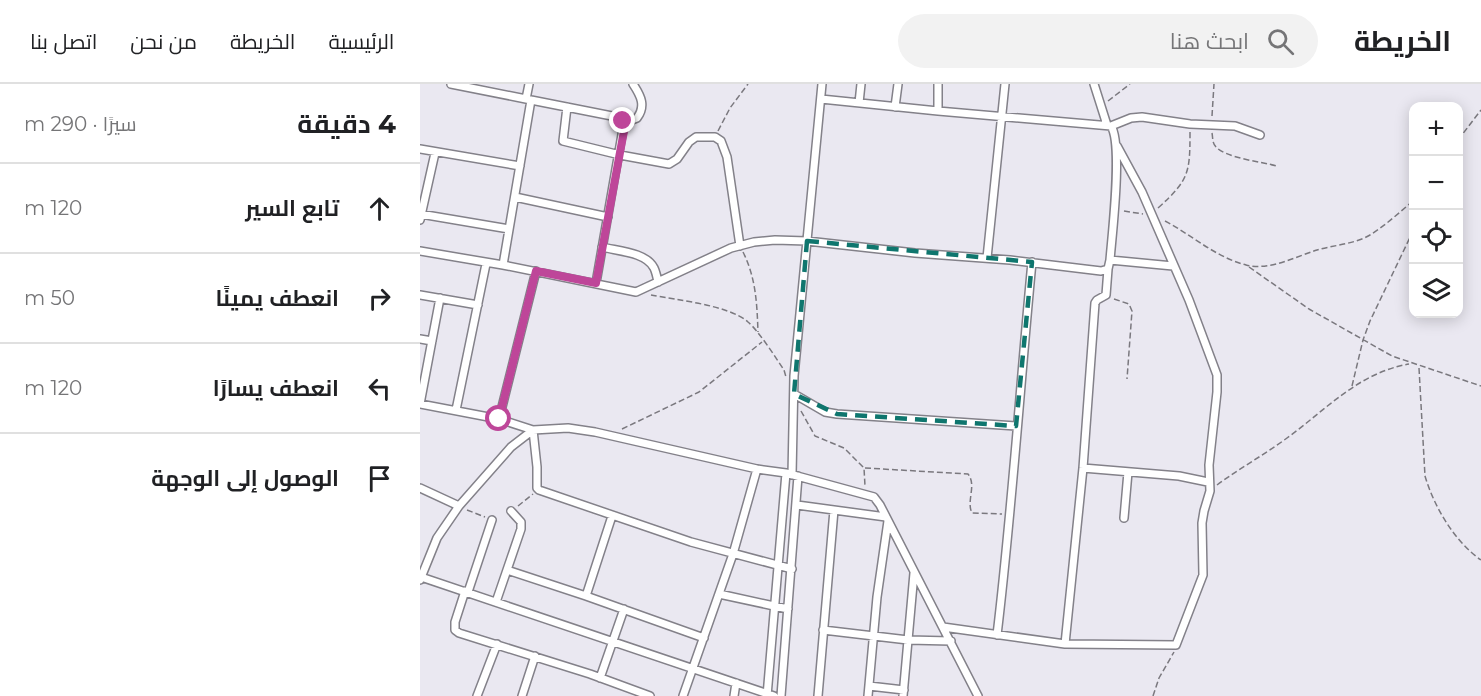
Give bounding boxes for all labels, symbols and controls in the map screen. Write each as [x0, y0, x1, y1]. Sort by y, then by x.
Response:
search box [898, 14, 1318, 68]
text: الخريطة [1354, 24, 1451, 58]
icon: search [1264, 25, 1297, 58]
text: ابحث هنا [1170, 28, 1249, 55]
text: اتصل بنا [30, 29, 97, 54]
text: من نحن [130, 29, 197, 54]
text: الخريطة [230, 29, 296, 54]
text: الرئيسية [329, 29, 394, 54]
map controls [1409, 102, 1463, 318]
button: + [1409, 102, 1463, 156]
route end [609, 107, 635, 133]
text: 4 دقيقة [297, 108, 396, 140]
text: سيرًا · 290 m [24, 112, 137, 136]
button: − [1409, 156, 1463, 210]
icon: ahead [363, 192, 396, 225]
text: تابع السير [245, 195, 339, 222]
text: 120 m [24, 196, 82, 220]
button: locate [1409, 210, 1463, 264]
button: layers [1409, 264, 1463, 318]
icon: right [363, 282, 396, 315]
text: انعطف يمينًا [215, 285, 339, 312]
text: 50 m [24, 286, 75, 310]
icon: left [363, 372, 396, 405]
text: انعطف يسارًا [213, 375, 339, 402]
text: 120 m [24, 376, 82, 400]
route start [485, 405, 511, 431]
icon: arrive [363, 462, 396, 495]
text: الوصول إلى الوجهة [151, 465, 339, 492]

